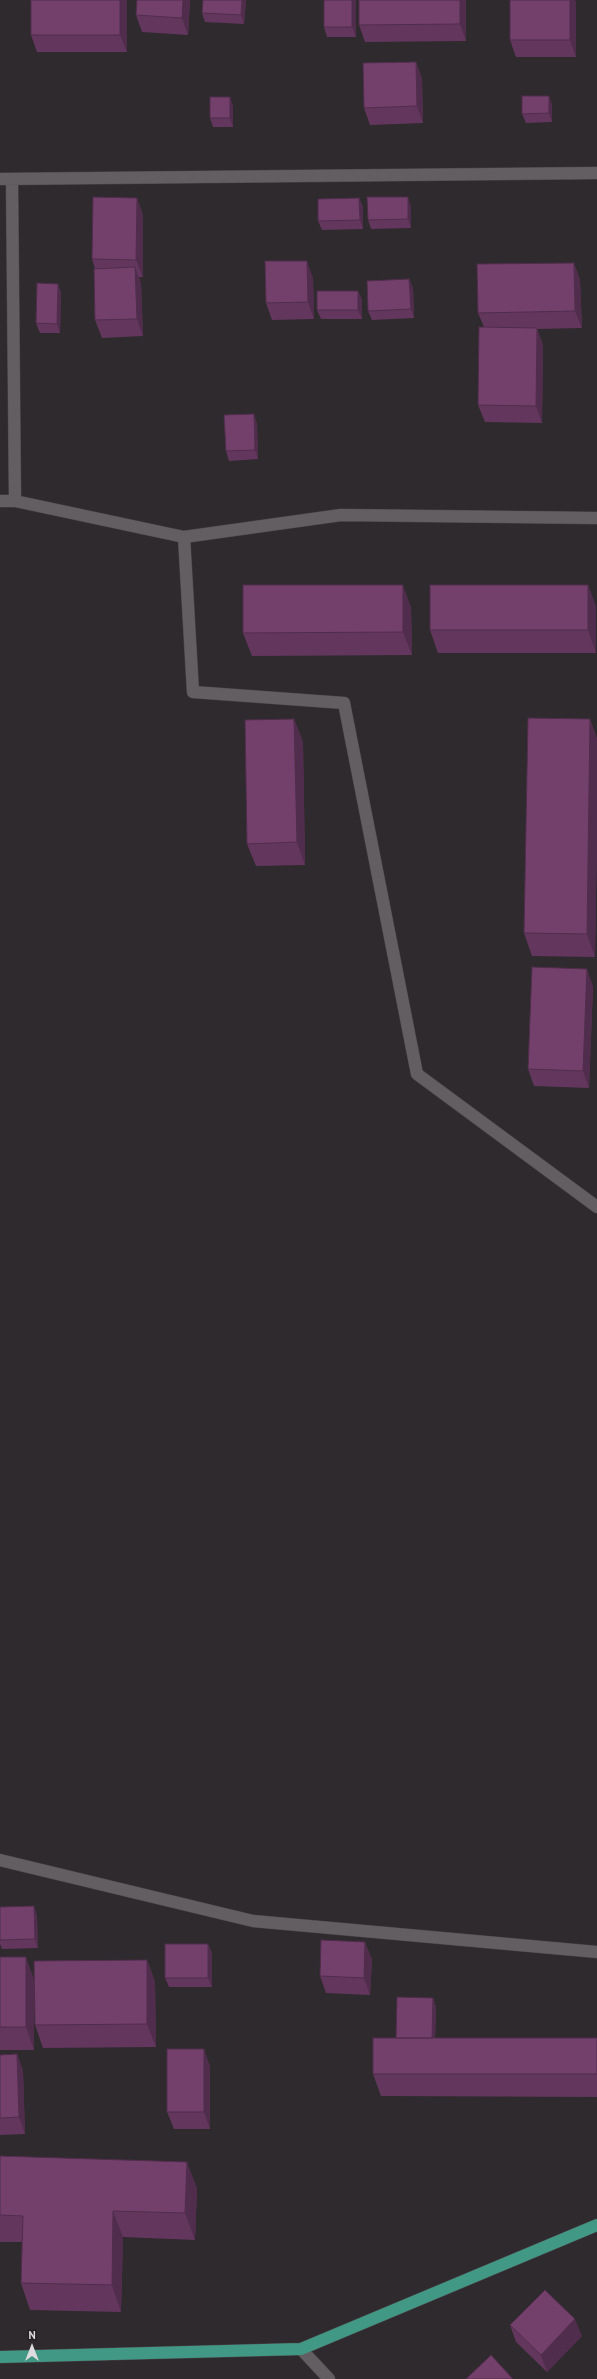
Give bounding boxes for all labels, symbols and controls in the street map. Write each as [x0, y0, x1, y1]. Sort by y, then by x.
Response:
north arrow [12, 2327, 52, 2367]
text: N [28, 2328, 36, 2342]

